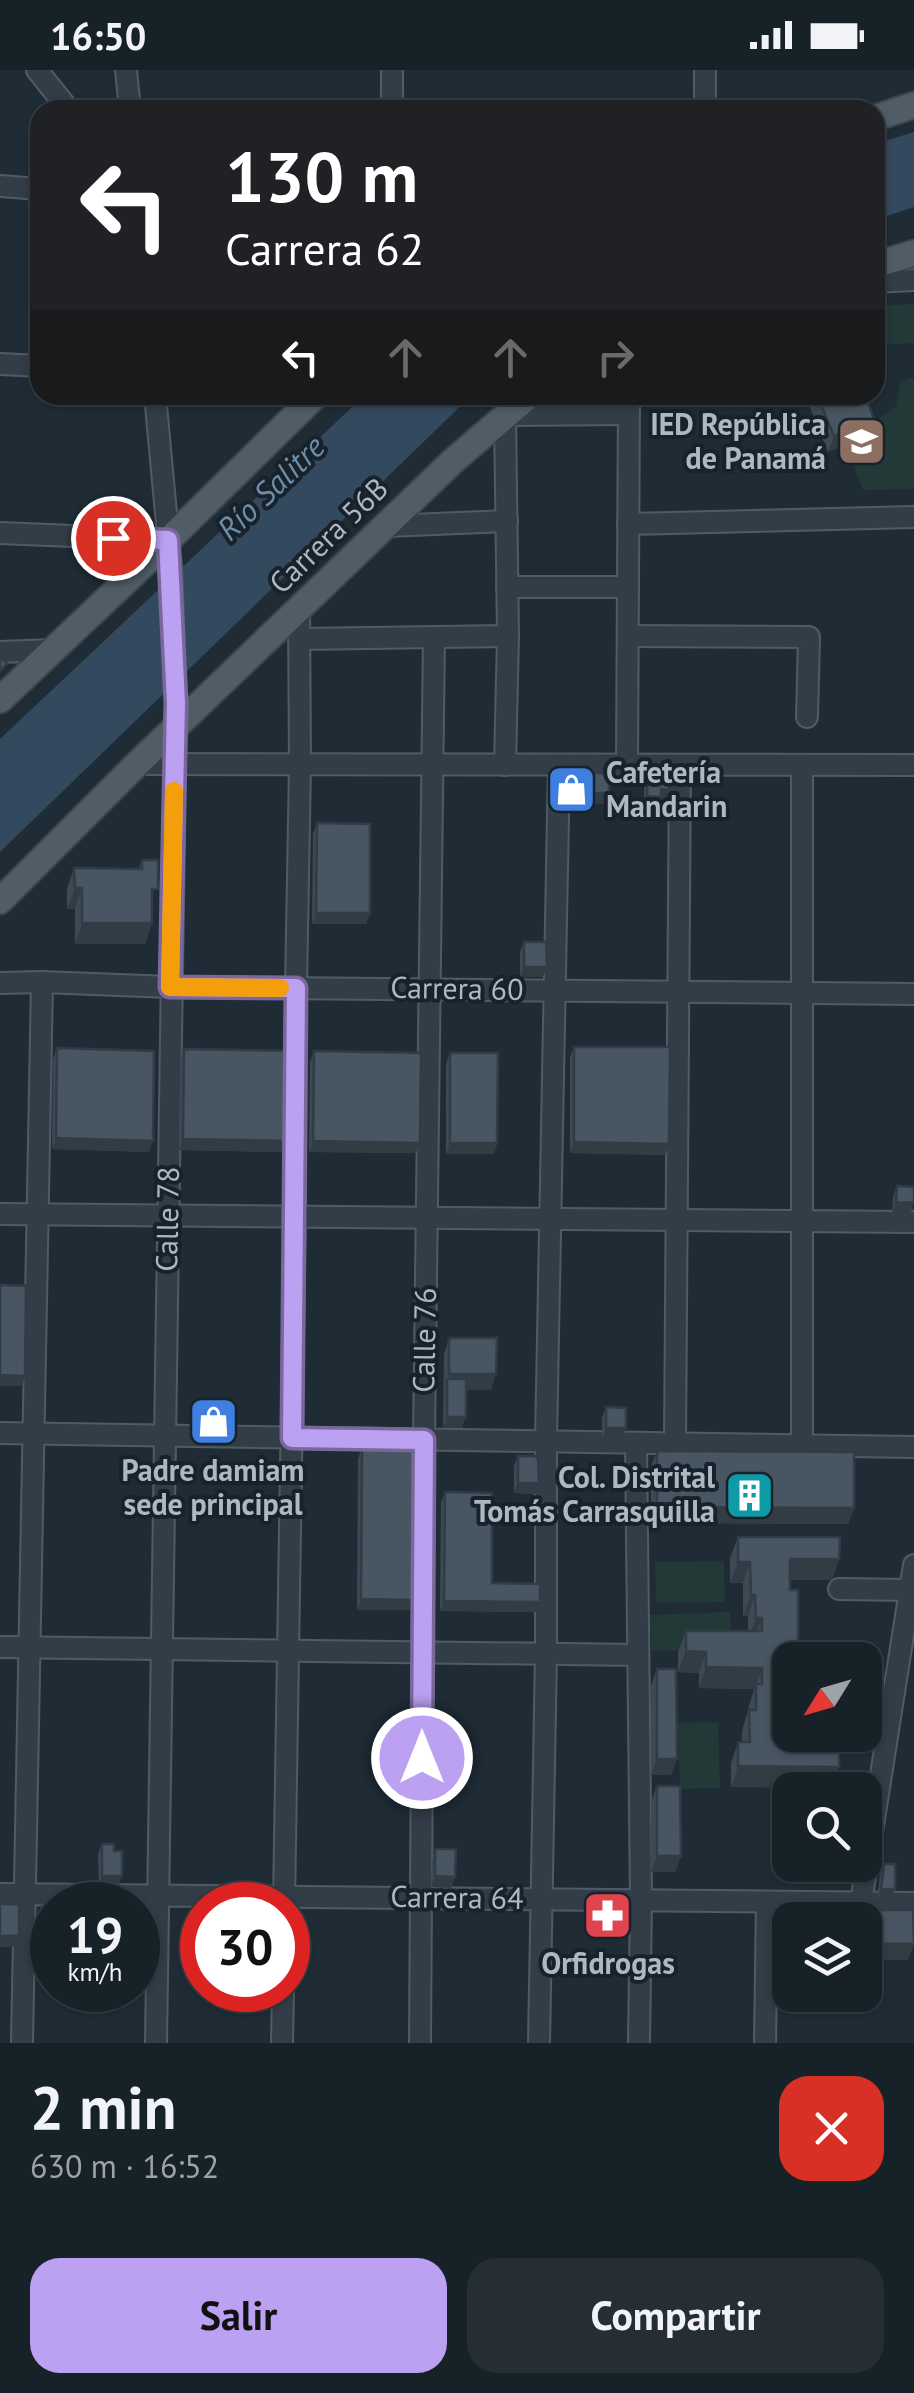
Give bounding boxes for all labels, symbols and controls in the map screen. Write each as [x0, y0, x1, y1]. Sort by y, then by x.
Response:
text: 16:50 [50, 11, 146, 60]
text: 130 m [225, 131, 418, 221]
icon: left [60, 140, 190, 270]
text: Carrera 62 [225, 219, 424, 277]
icon: left [273, 330, 328, 385]
icon: ahead [378, 330, 433, 385]
icon: ahead [483, 330, 538, 385]
icon: right [588, 330, 643, 385]
place label: IED República de Panamá [650, 404, 826, 477]
school or university icon: IED República de Panamá [835, 416, 887, 468]
water label: Río Salitre [207, 425, 333, 549]
street label: Carrera 56B [260, 469, 396, 601]
pin [71, 496, 156, 581]
icon: arrive [86, 511, 141, 566]
place label: Cafetería Mandarin [606, 752, 727, 825]
shop icon: Cafetería Mandarin [545, 764, 597, 816]
street label: Carrera 60 [390, 967, 524, 1008]
street label: Calle 78 [146, 1166, 187, 1272]
street label: Calle 76 [403, 1287, 444, 1393]
shop icon: Padre damiam sede principal [187, 1396, 239, 1448]
place label: Padre damiam sede principal [122, 1450, 305, 1523]
place label: Col. Distrital Tomás Carrasquilla [474, 1457, 715, 1530]
building icon: Col. Distrital Tomás Carrasquilla [724, 1469, 776, 1521]
north arrow [772, 1642, 882, 1752]
map controls [772, 1642, 882, 2012]
position arrow [370, 1706, 474, 1810]
button: search [772, 1772, 882, 1882]
street label: Carrera 64 [390, 1876, 524, 1917]
speed limit sign: 30 [180, 1882, 310, 2012]
pharmacy icon: Orfidrogas [582, 1889, 634, 1941]
text: 19 [67, 1902, 123, 1967]
button: layers [772, 1902, 882, 2012]
place label: Orfidrogas [541, 1943, 675, 1982]
text: km/h [68, 1956, 122, 1988]
text: 2 min [30, 2068, 176, 2146]
button: close [779, 2076, 884, 2181]
text: 630 m · 16:52 [30, 2145, 219, 2187]
button: Salir [30, 2258, 447, 2373]
button: Compartir [467, 2258, 884, 2373]

